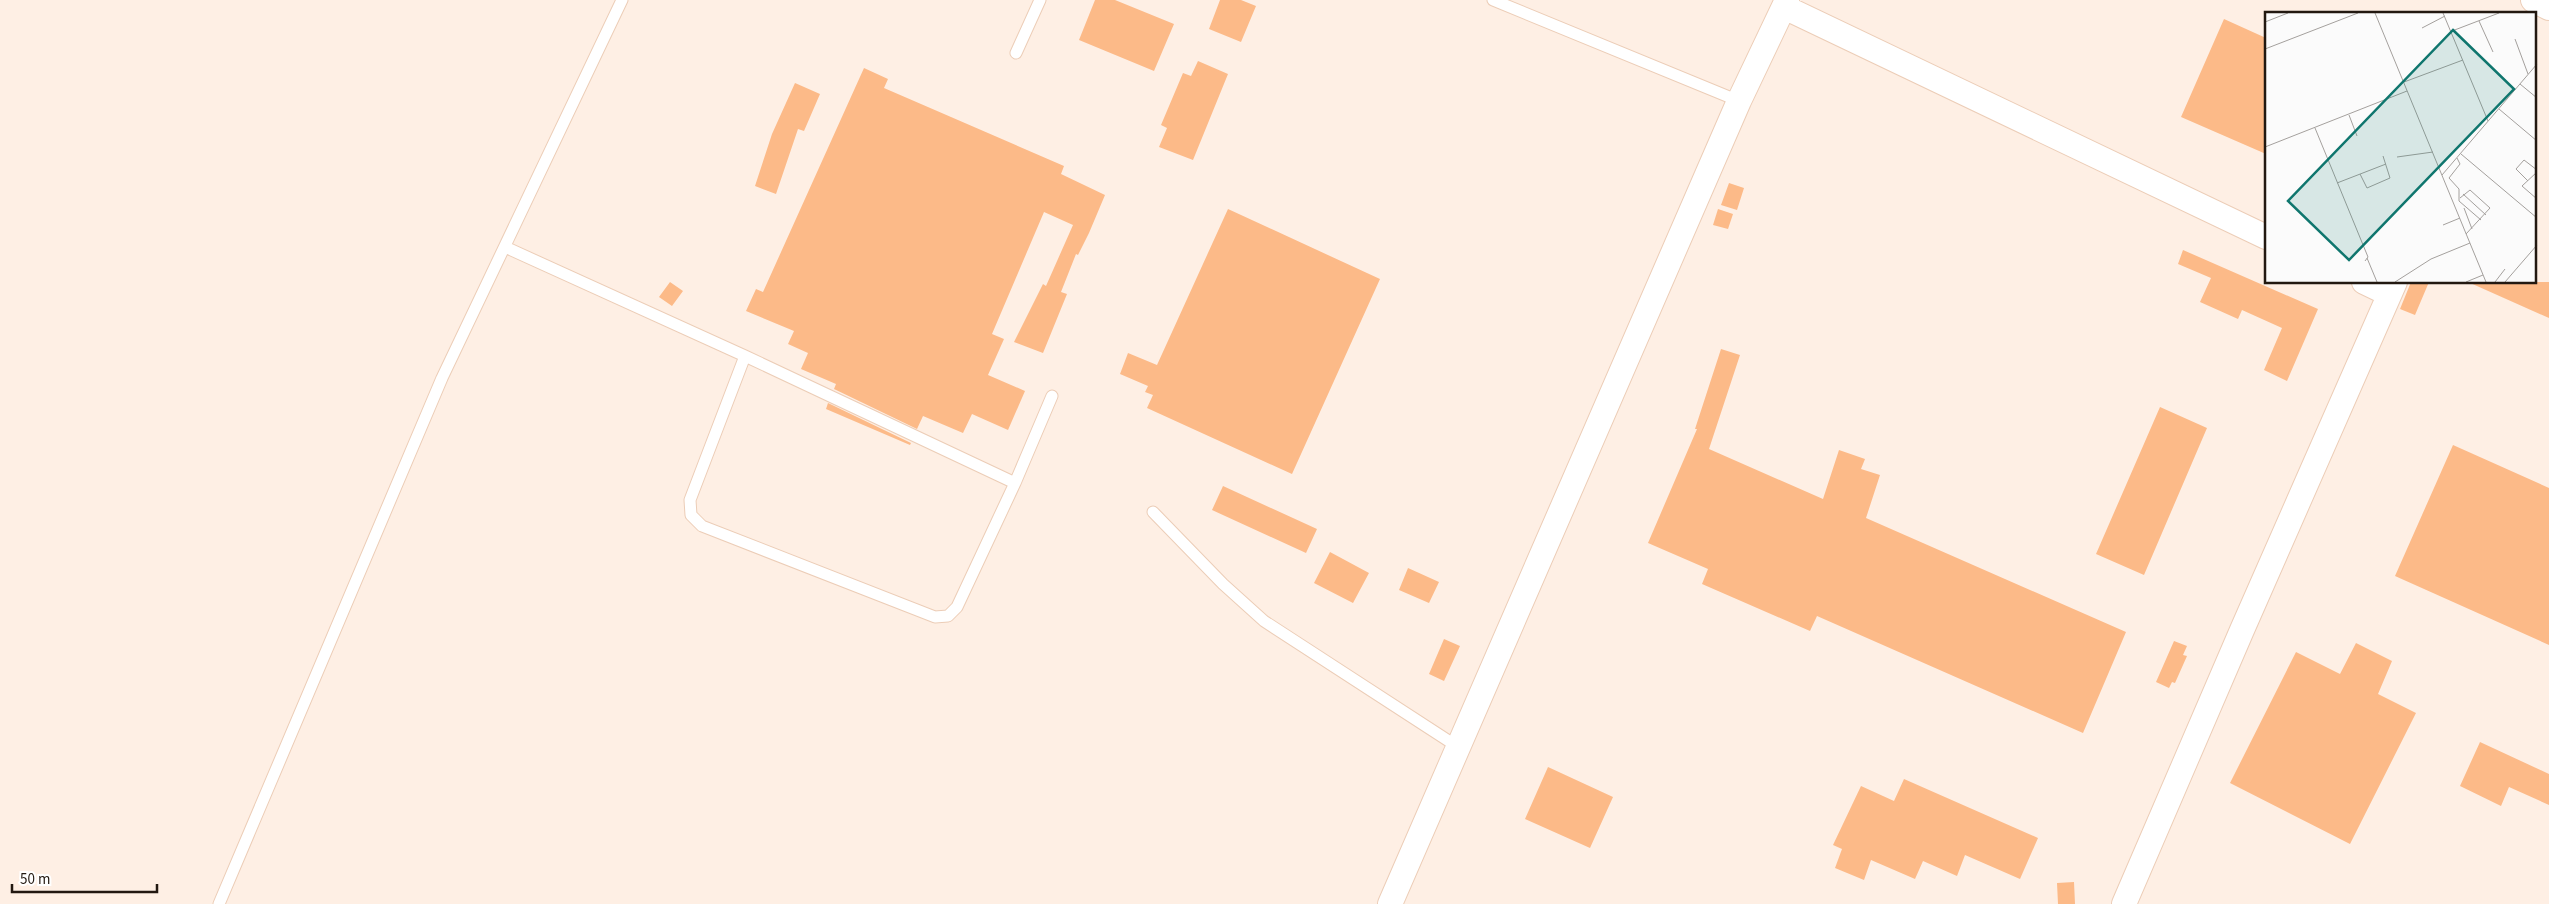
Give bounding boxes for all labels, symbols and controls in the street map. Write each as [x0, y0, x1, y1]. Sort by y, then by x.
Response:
inset map [2265, 12, 2536, 284]
scale bar [12, 862, 158, 894]
text: 50 m [20, 869, 50, 890]

